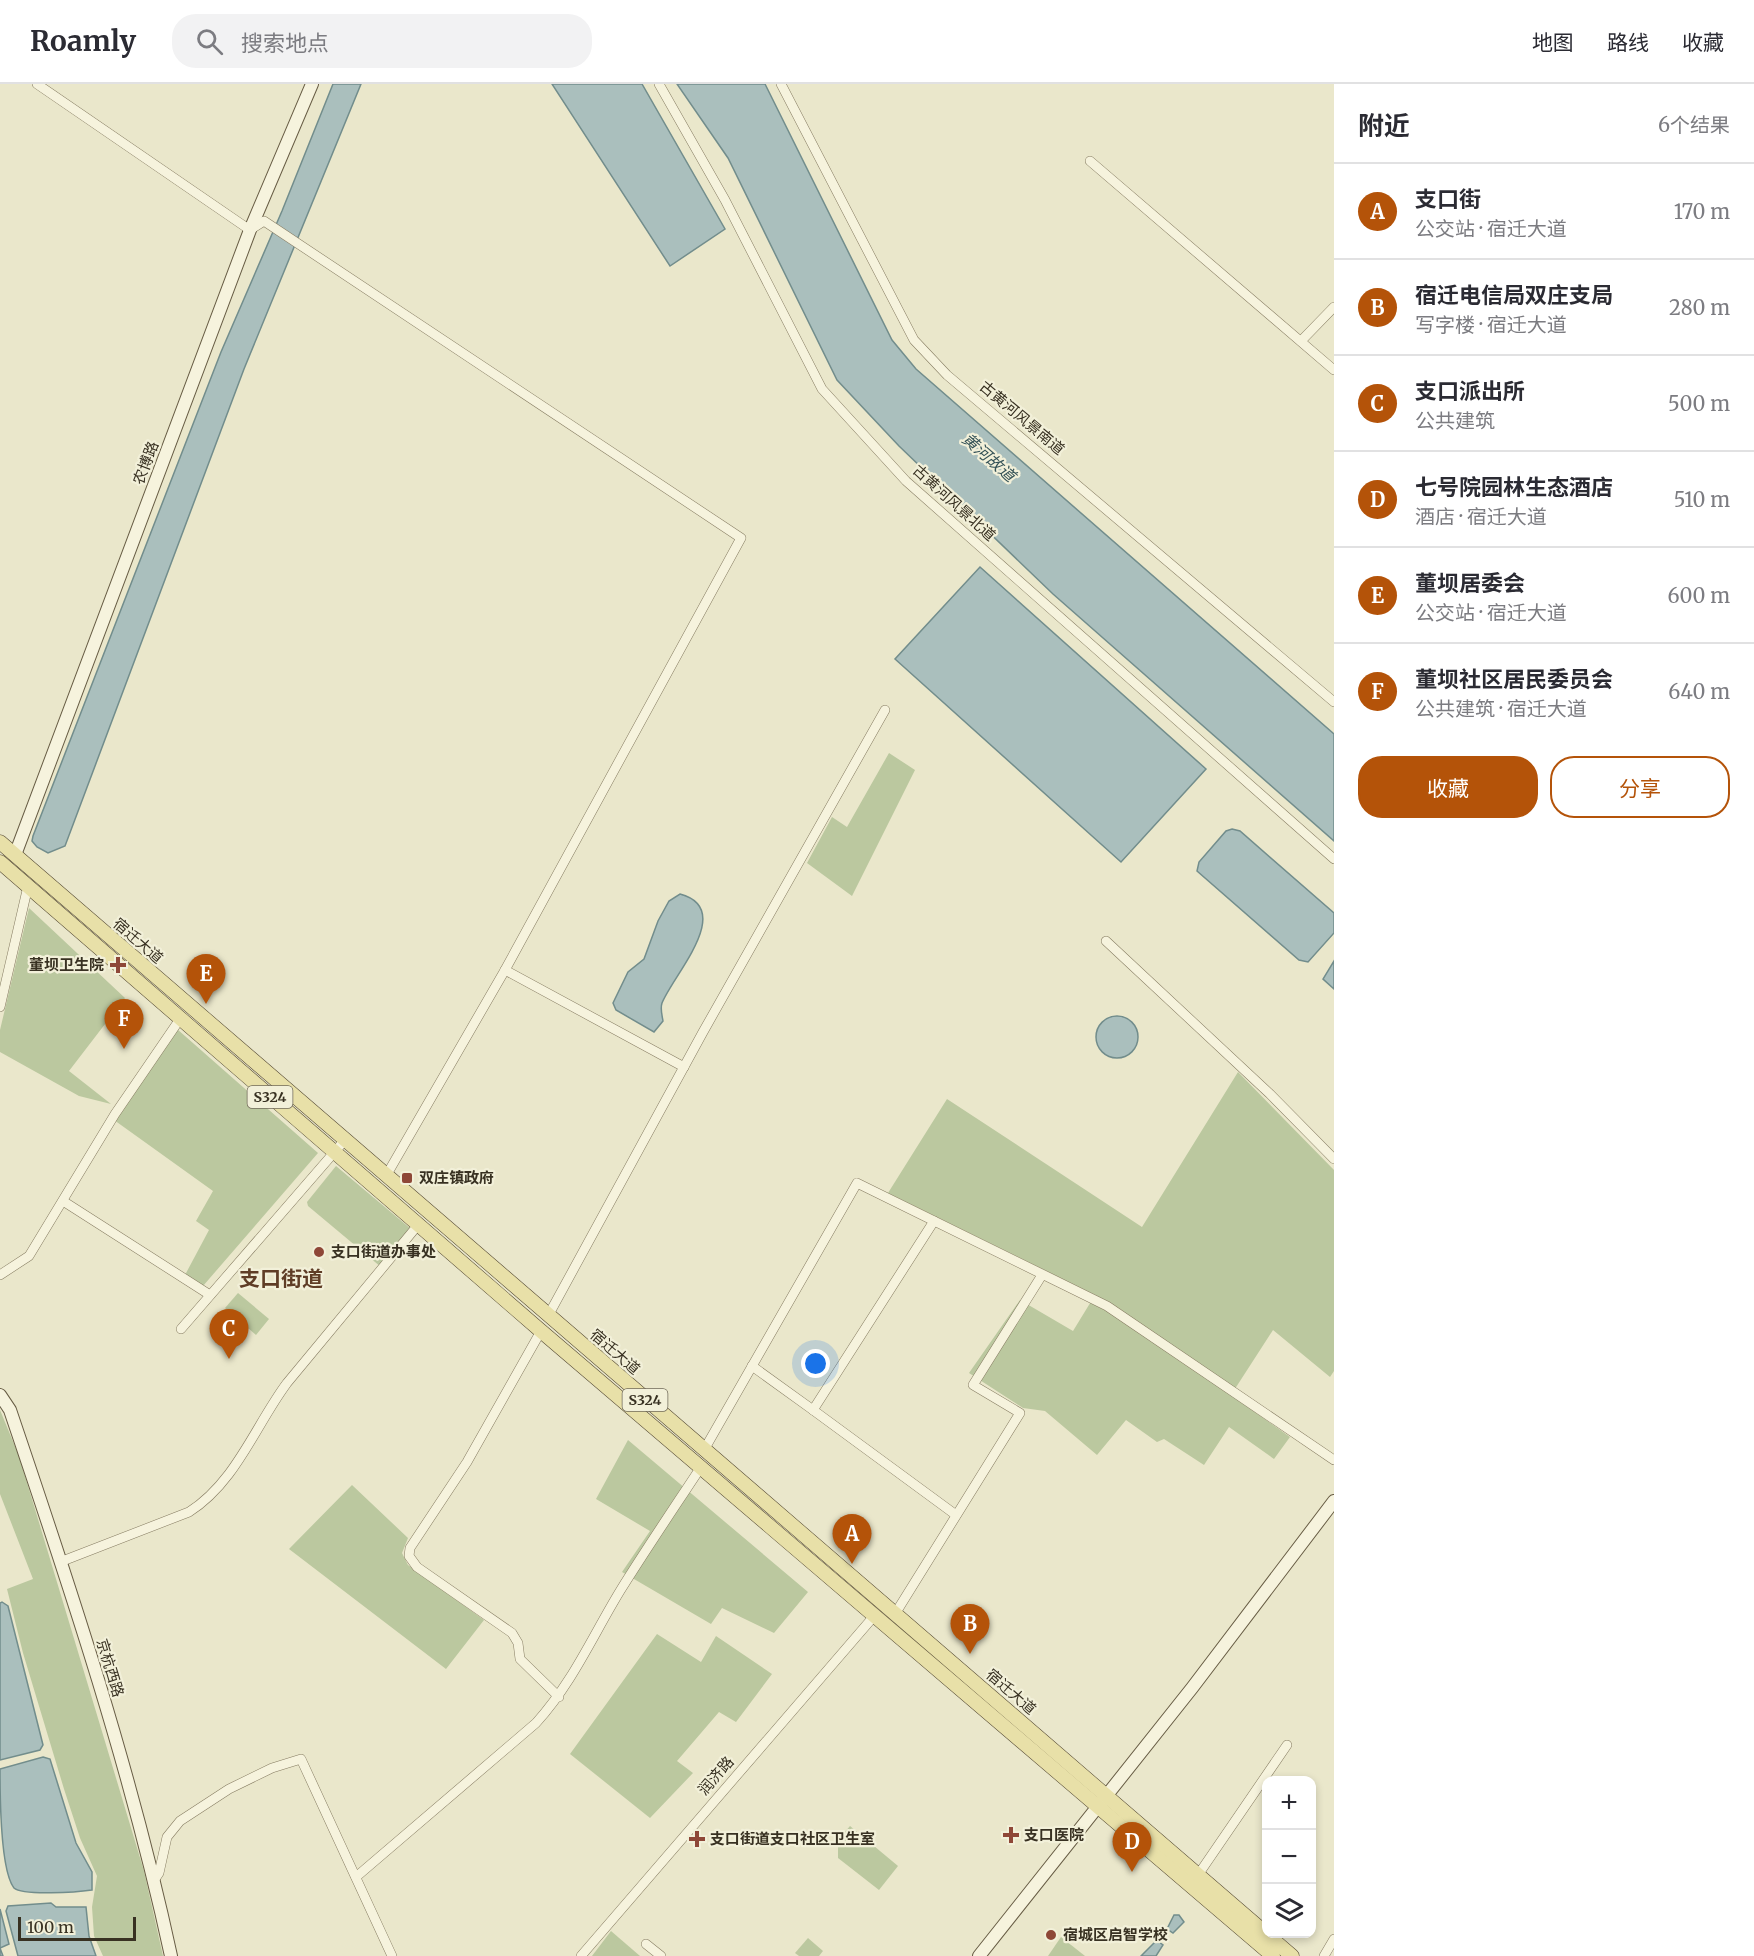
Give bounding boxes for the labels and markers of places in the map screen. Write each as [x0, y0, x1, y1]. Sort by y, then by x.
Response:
pin: E [186, 954, 226, 1004]
place label: 董坝卫生院 [29, 955, 104, 974]
marker: 董坝卫生院 [109, 956, 127, 974]
pin: F [104, 1000, 144, 1049]
place label: 双庄镇政府 [419, 1168, 494, 1187]
marker: 双庄镇政府 [400, 1171, 414, 1185]
place label: 支口街道办事处 [331, 1242, 436, 1261]
marker: 支口街道办事处 [312, 1245, 326, 1259]
pin: C [210, 1310, 248, 1359]
pin: A [832, 1514, 872, 1564]
pin: B [950, 1604, 990, 1654]
pin: D [1112, 1822, 1152, 1872]
place label: 支口医院 [1024, 1825, 1084, 1844]
marker: 支口医院 [1002, 1826, 1020, 1844]
place label: 支口街道支口社区卫生室 [710, 1829, 875, 1848]
marker: 支口街道支口社区卫生室 [688, 1830, 706, 1848]
place label: 宿城区启智学校 [1063, 1925, 1168, 1944]
marker: 宿城区启智学校 [1044, 1928, 1058, 1942]

